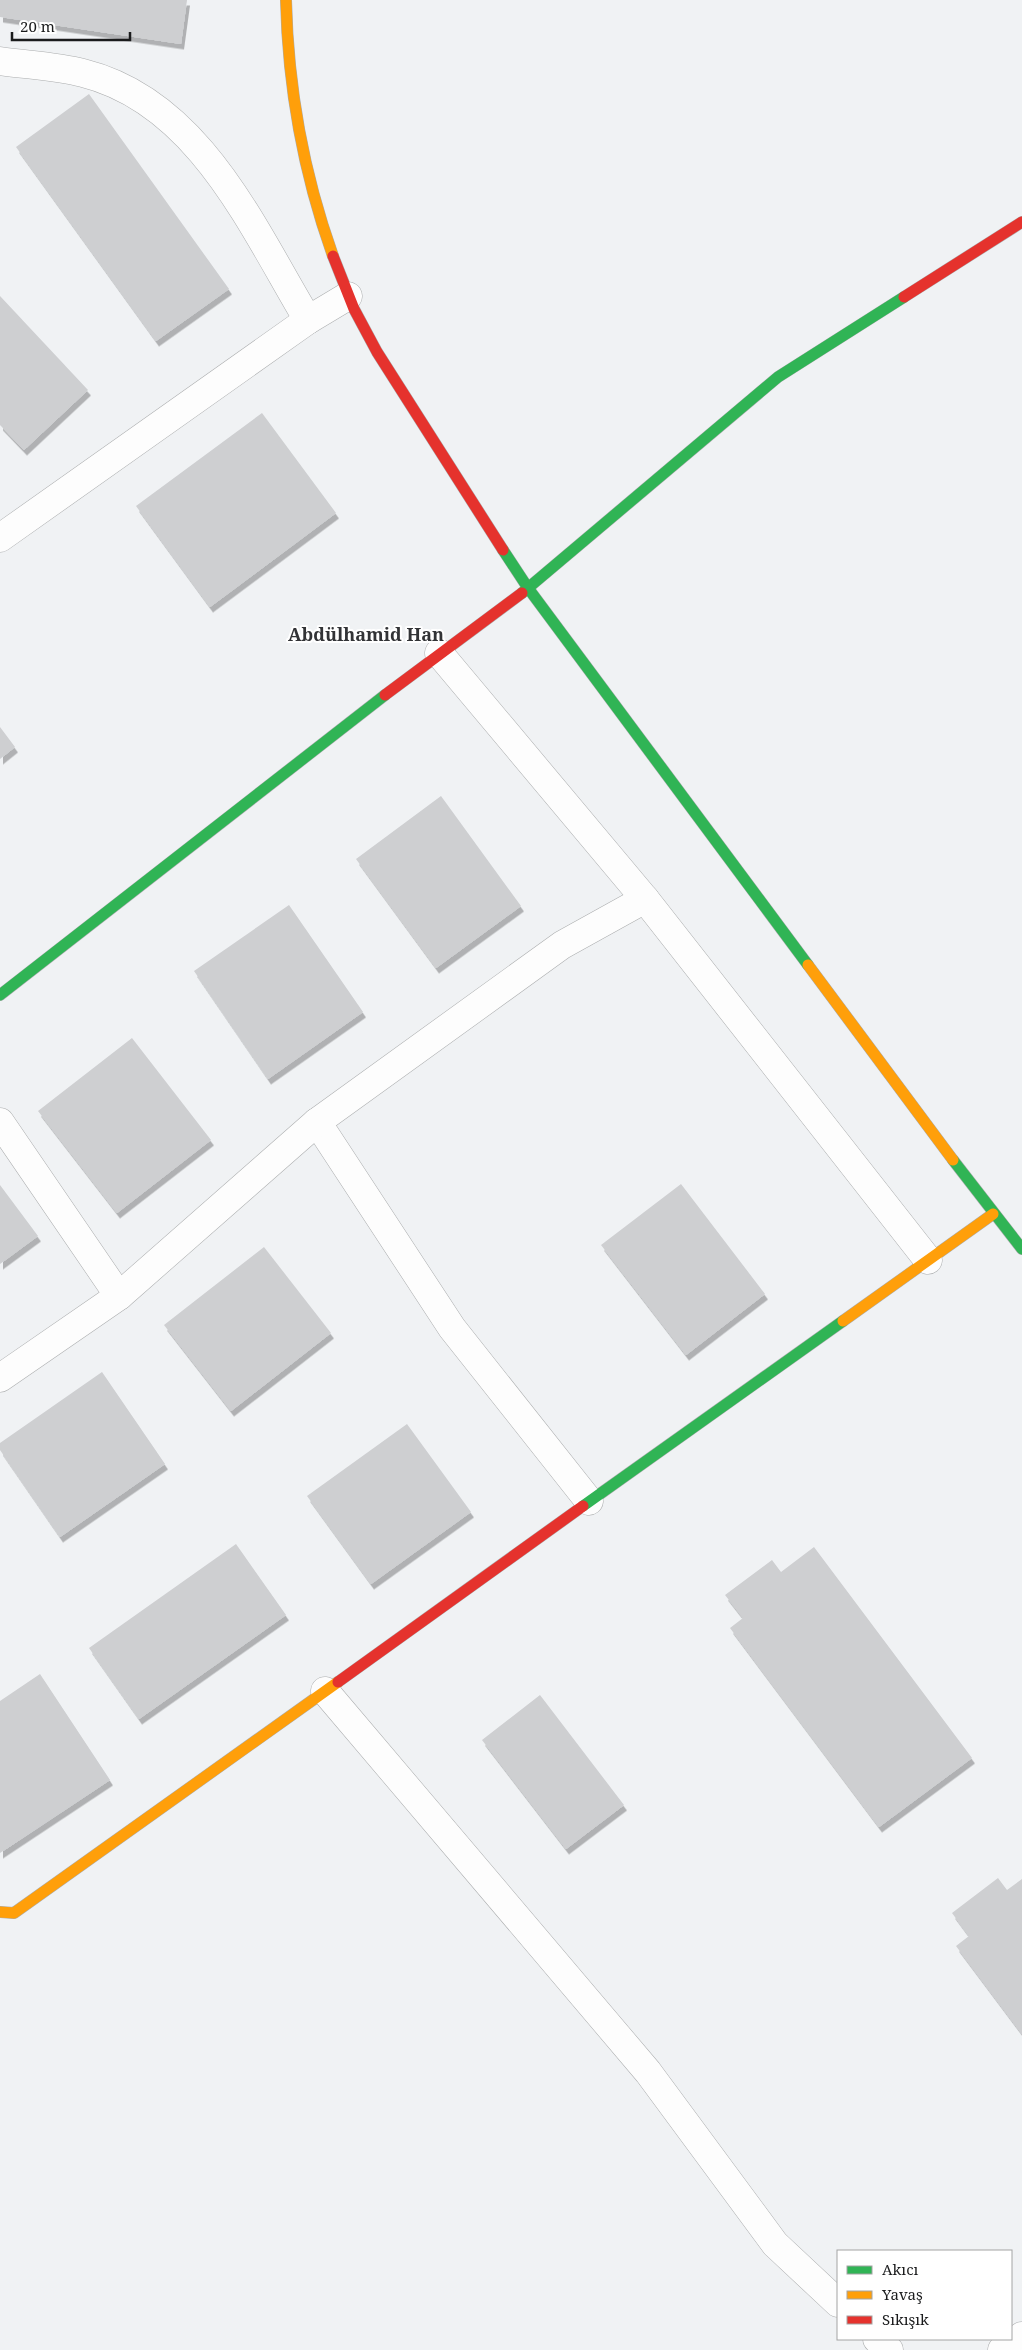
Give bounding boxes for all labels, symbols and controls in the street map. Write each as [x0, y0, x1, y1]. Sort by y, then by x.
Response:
scale bar [12, 10, 130, 42]
text: 20 m [20, 16, 55, 36]
district label: Abdülhamid Han [288, 622, 444, 646]
legend [837, 2250, 1012, 2340]
text: Akıcı [882, 2259, 919, 2279]
text: Yavaş [881, 2284, 923, 2304]
text: Sıkışık [882, 2309, 929, 2329]

